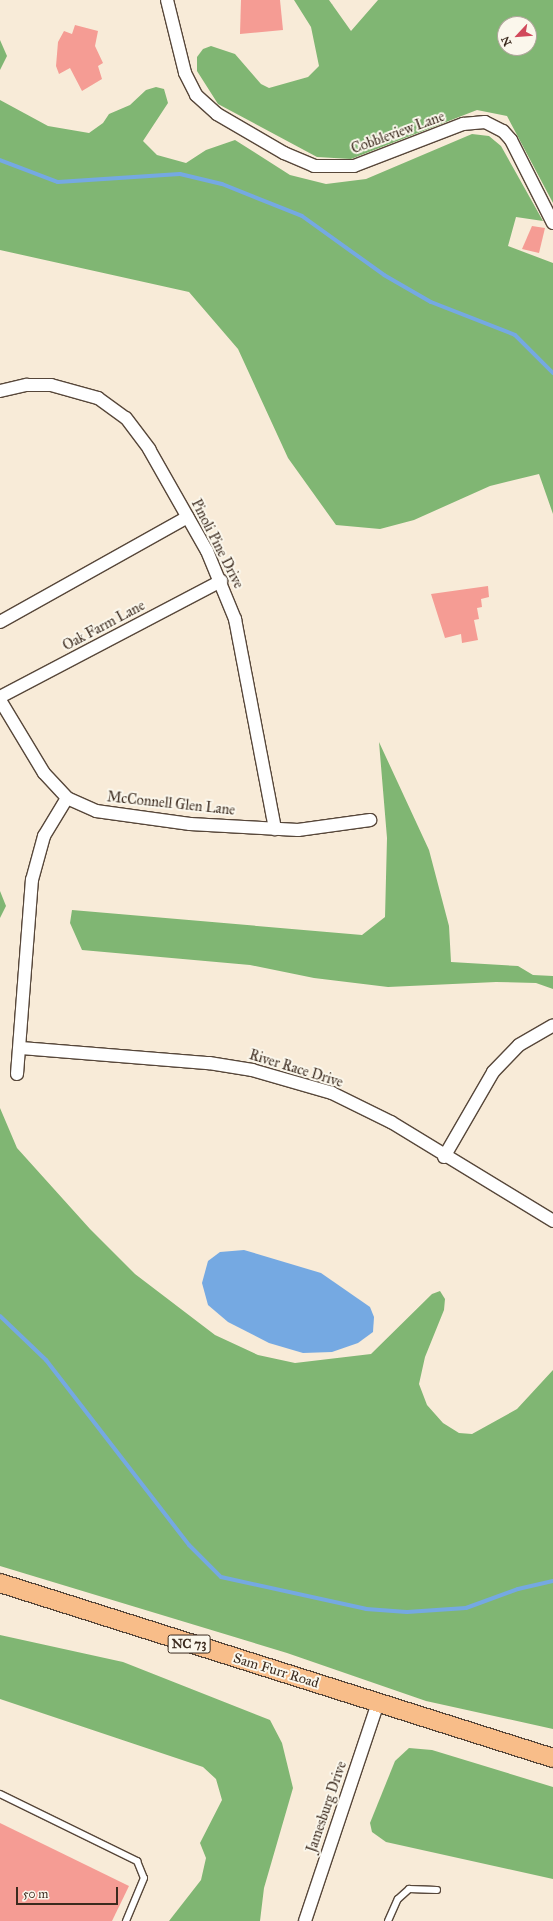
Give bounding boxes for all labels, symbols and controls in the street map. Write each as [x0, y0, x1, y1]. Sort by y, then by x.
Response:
north arrow [497, 16, 537, 56]
text: N [499, 34, 515, 48]
street label: Cobbleview Lane [349, 108, 447, 158]
street label: Pinoli Pine Drive [187, 497, 247, 591]
street label: Oak Farm Lane [60, 597, 148, 655]
street label: McConnell Glen Lane [106, 789, 236, 819]
street label: River Race Drive [247, 1047, 345, 1091]
road number: NC 73 [167, 1633, 211, 1655]
street label: Sam Furr Road [231, 1650, 321, 1692]
street label: Jamesburg Drive [304, 1759, 350, 1855]
scale bar [18, 1879, 120, 1905]
text: 50 m [23, 1887, 48, 1901]

